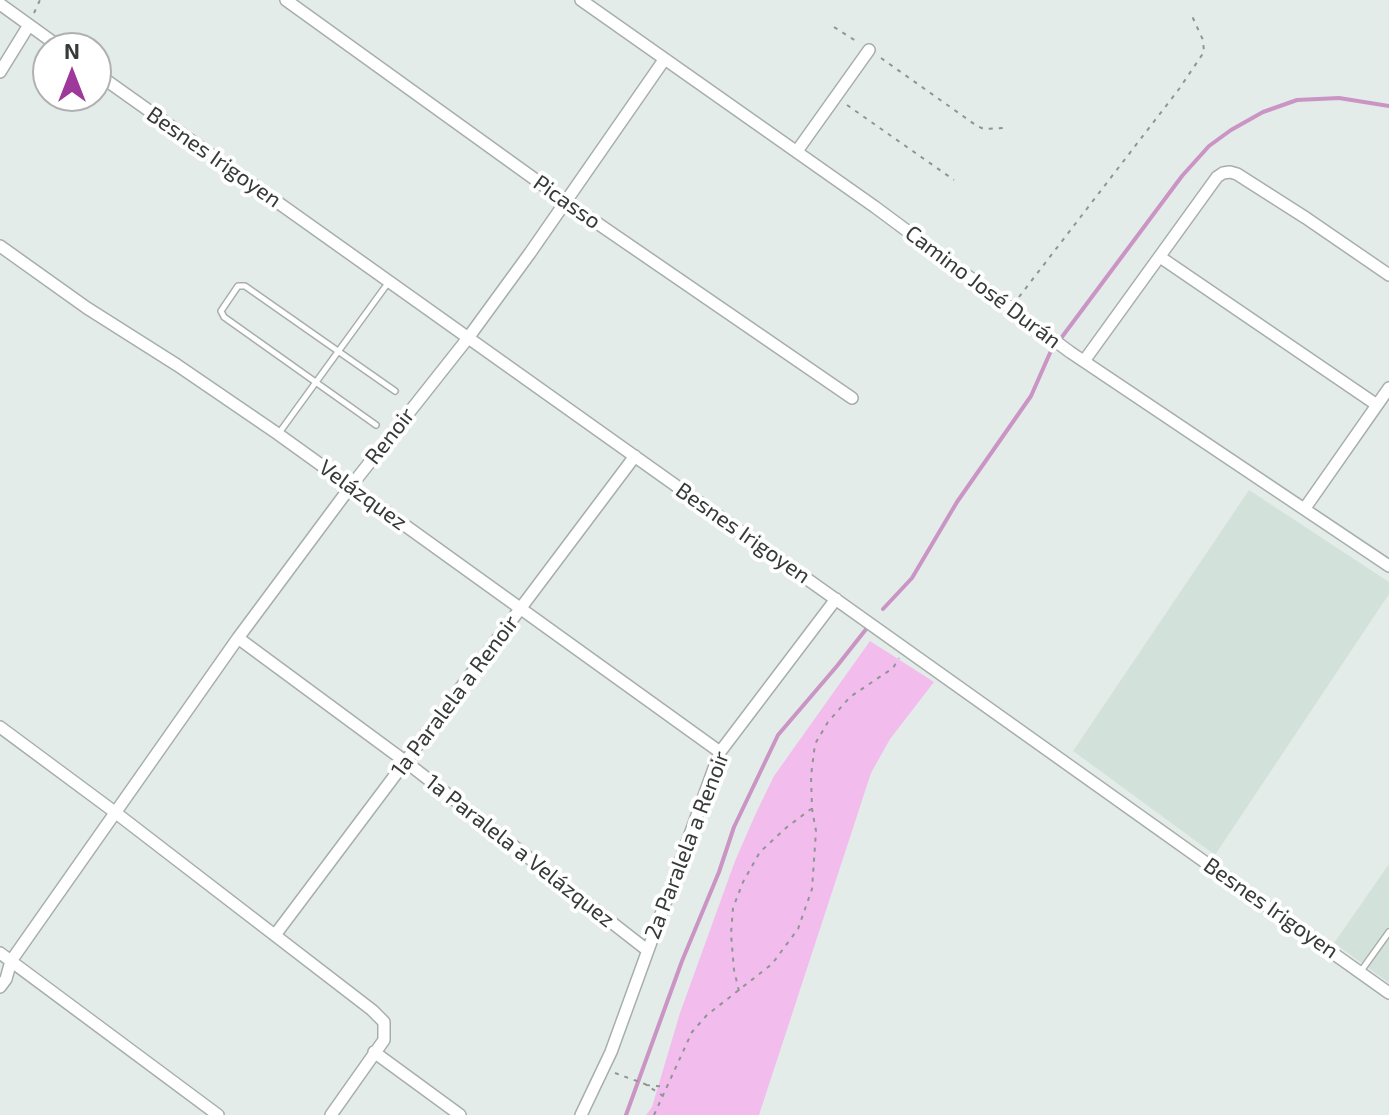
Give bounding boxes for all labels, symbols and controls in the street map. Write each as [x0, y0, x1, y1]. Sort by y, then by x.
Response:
north arrow [32, 32, 112, 112]
text: N [64, 37, 80, 63]
street label: Besnes Irigoyen [142, 101, 286, 213]
street label: Picasso [528, 169, 606, 235]
street label: Camino José Durán [900, 220, 1066, 354]
street label: Renoir [360, 402, 420, 470]
street label: Velázquez [314, 454, 412, 536]
street label: Besnes Irigoyen [671, 477, 815, 589]
street label: 1a Paralela a Renoir [386, 610, 524, 782]
street label: 2a Paralela a Renoir [639, 747, 735, 943]
street label: 1a Paralela a Velázquez [420, 769, 620, 933]
street label: Besnes Irigoyen [1199, 852, 1343, 964]

